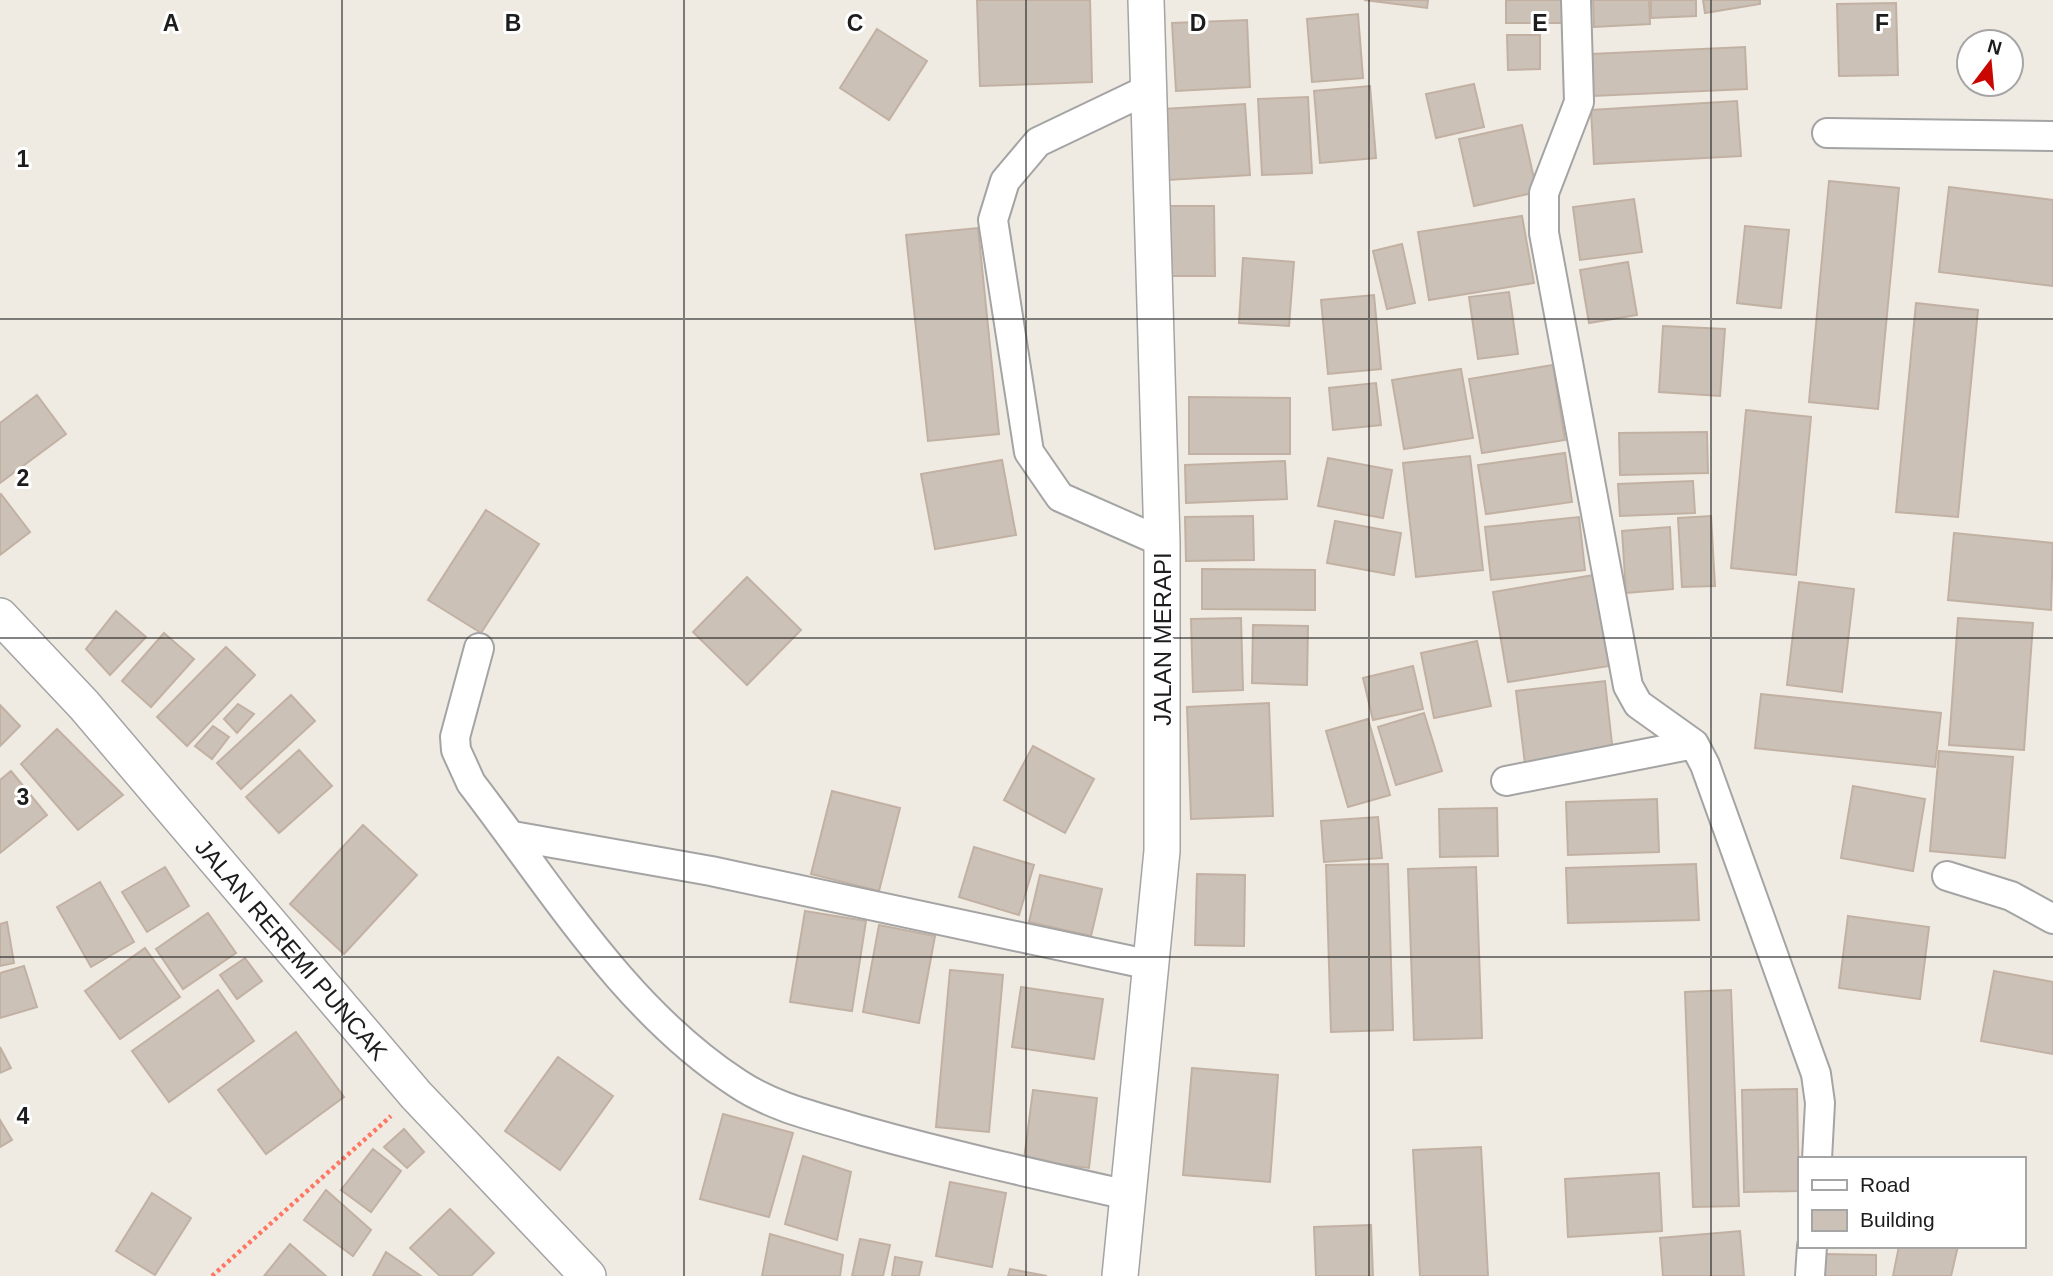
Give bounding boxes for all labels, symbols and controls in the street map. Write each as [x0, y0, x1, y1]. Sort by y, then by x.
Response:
text: A [163, 10, 179, 36]
text: B [505, 10, 521, 36]
text: C [847, 10, 863, 36]
text: D [1190, 10, 1206, 36]
text: E [1532, 10, 1548, 36]
text: F [1875, 10, 1889, 36]
north arrow [1955, 28, 2025, 98]
text: N [1985, 35, 2004, 59]
text: 1 [17, 146, 30, 172]
text: 2 [17, 465, 29, 491]
street label: JALAN MERAPI [1149, 552, 1176, 726]
text: 3 [17, 784, 29, 810]
street label: JALAN REREMI PUNCAK [190, 833, 393, 1065]
text: 4 [17, 1103, 30, 1129]
legend [1798, 1157, 2025, 1248]
text: Road [1860, 1173, 1910, 1196]
text: Building [1860, 1208, 1935, 1231]

